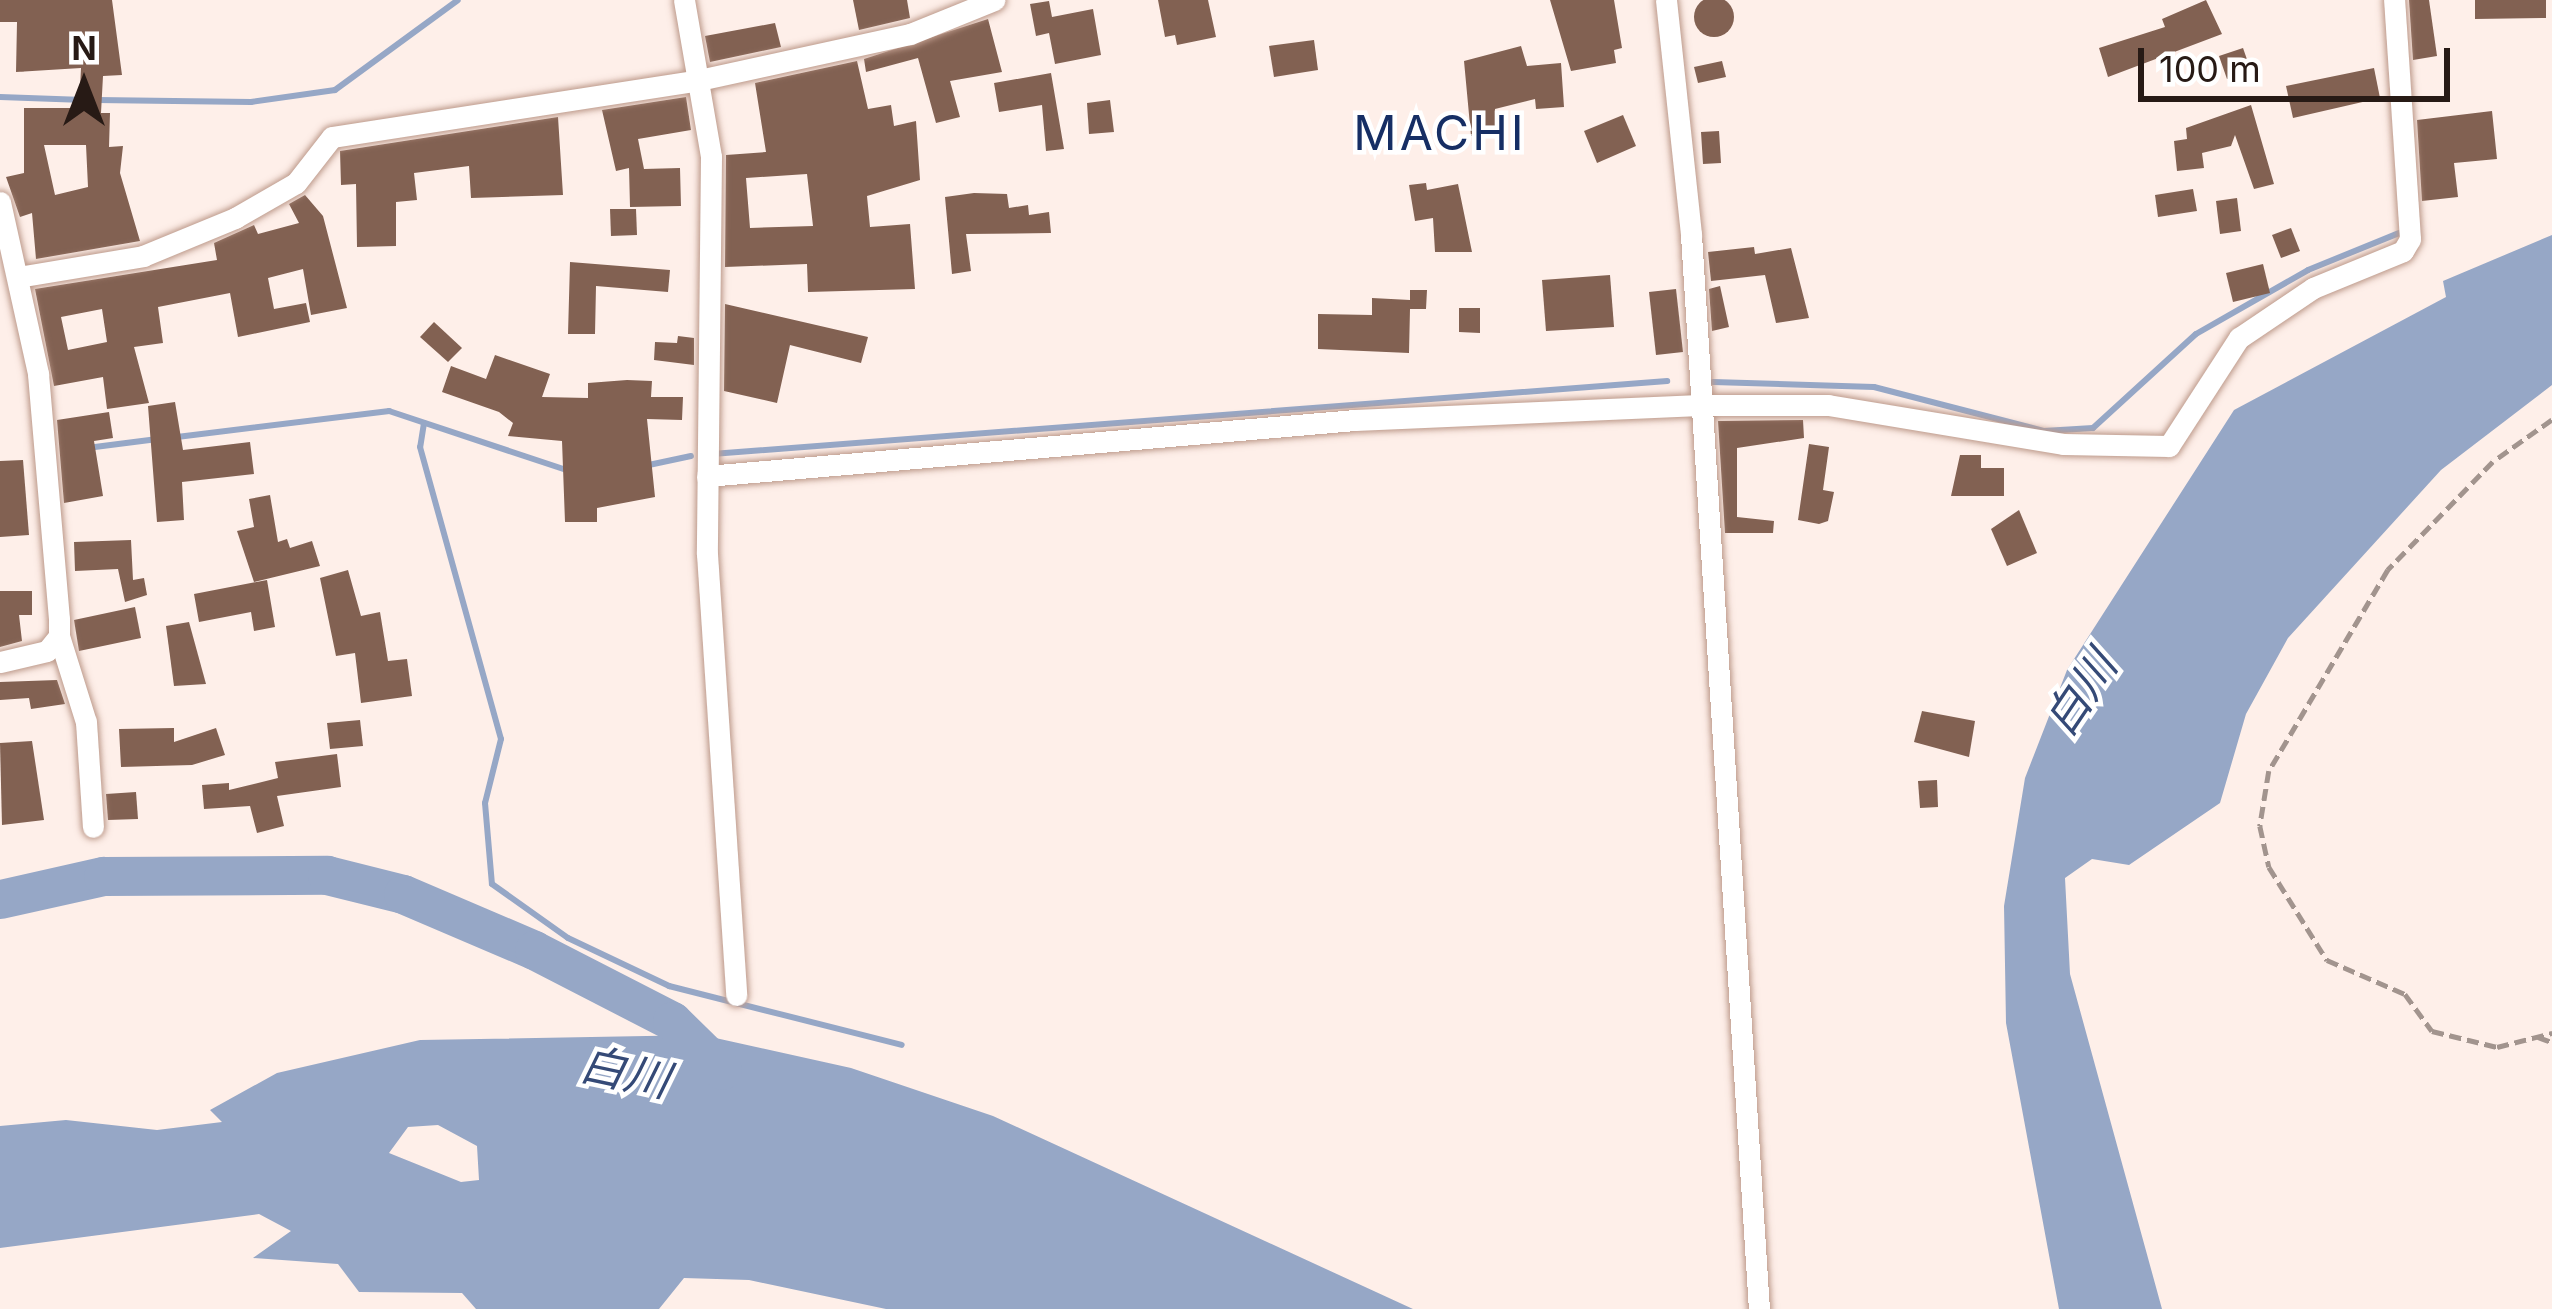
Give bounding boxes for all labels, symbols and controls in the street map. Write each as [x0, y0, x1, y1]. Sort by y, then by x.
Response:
north arrow [24, 24, 144, 144]
scale bar [2144, 24, 2456, 98]
text: N [71, 28, 97, 68]
text: 100 m [2159, 47, 2261, 91]
district label: MACHI [1353, 104, 1527, 162]
water label: 白川 [2032, 641, 2128, 745]
water label: 白川 [575, 1036, 675, 1108]

